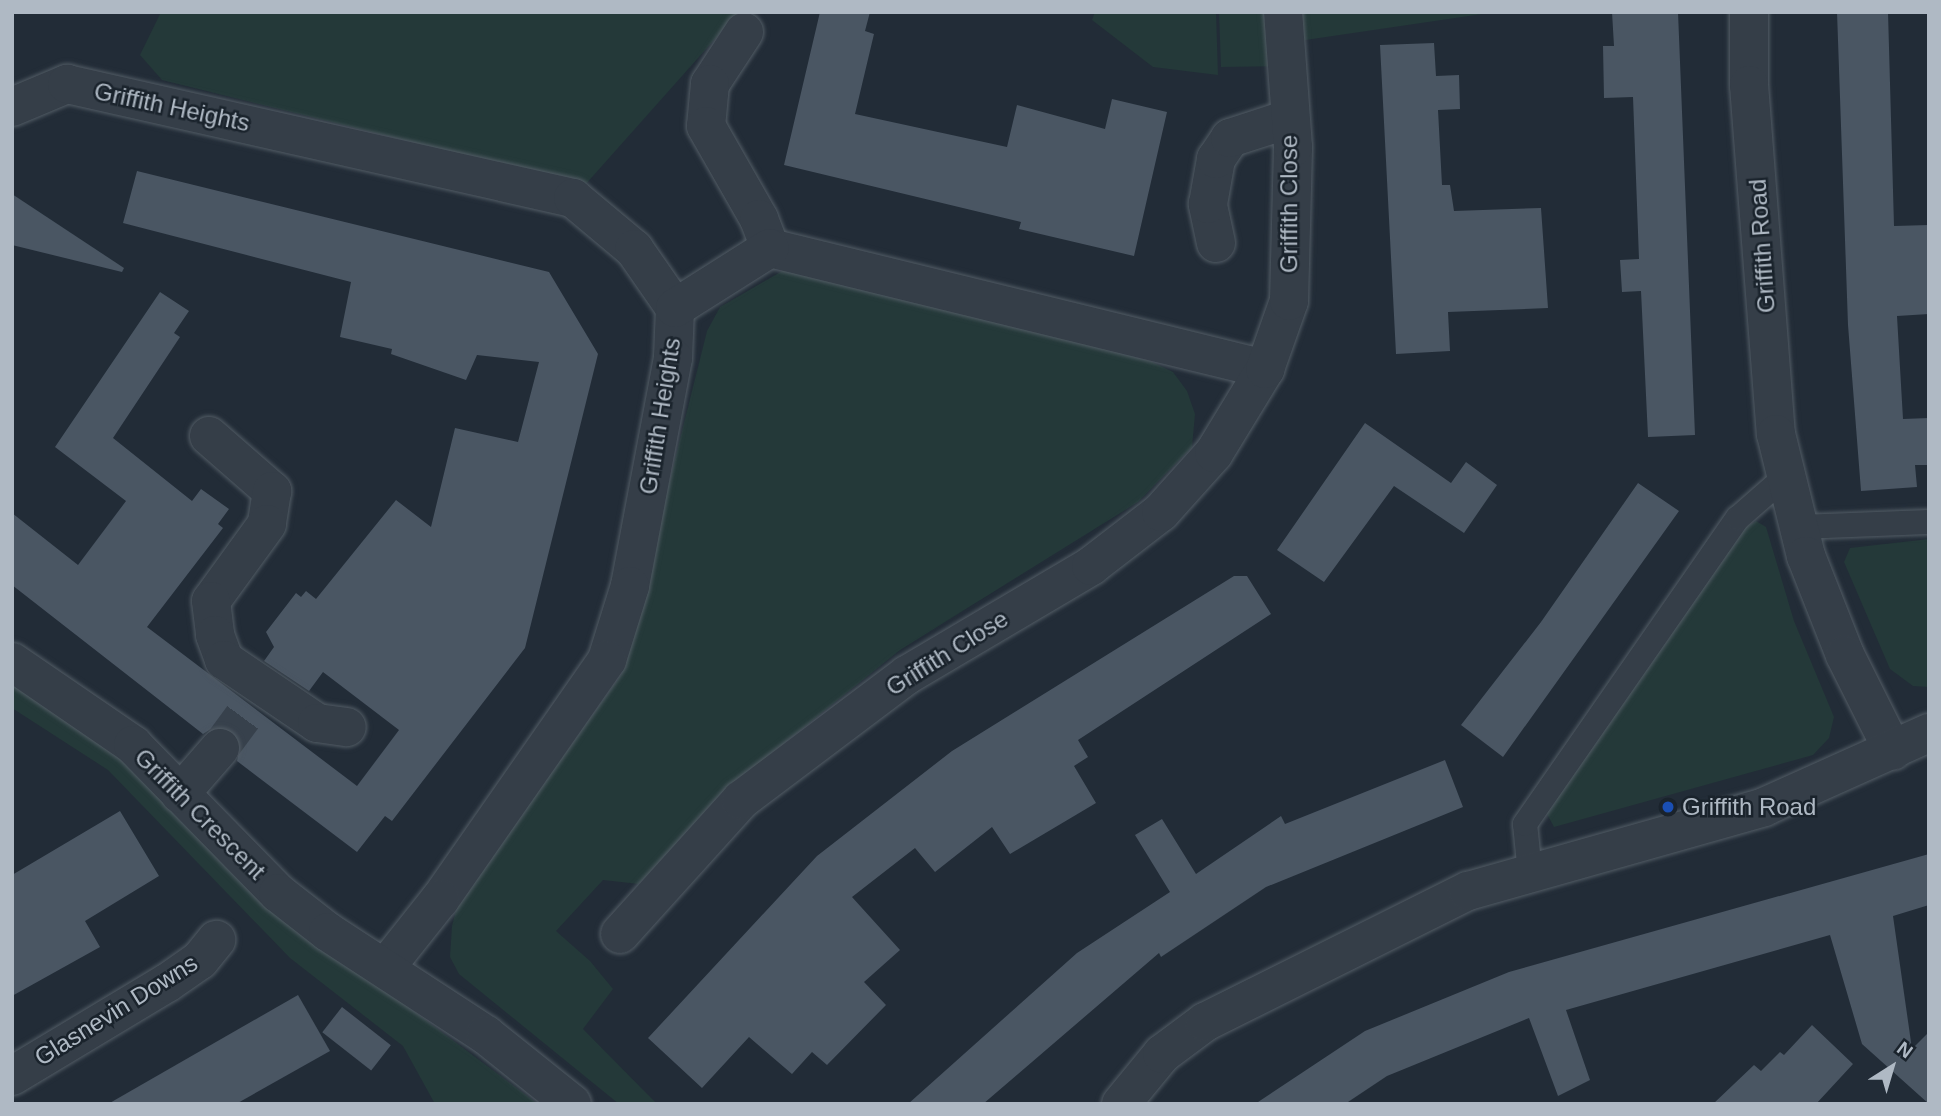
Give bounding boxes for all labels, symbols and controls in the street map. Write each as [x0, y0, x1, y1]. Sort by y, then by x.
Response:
street label: Griffith Heights [92, 76, 252, 138]
street label: Griffith Close [1275, 135, 1303, 273]
street label: Griffith Road [1743, 178, 1781, 314]
street label: Griffith Heights [633, 336, 687, 496]
street label: Griffith Close [881, 604, 1013, 702]
street label: Griffith Crescent [129, 743, 271, 885]
place label: Griffith Road [1682, 793, 1816, 821]
marker: Griffith Road [1660, 799, 1676, 815]
street label: Glasnevin Downs [29, 948, 203, 1072]
north arrow [1857, 1032, 1927, 1102]
text: N [1893, 1037, 1917, 1062]

